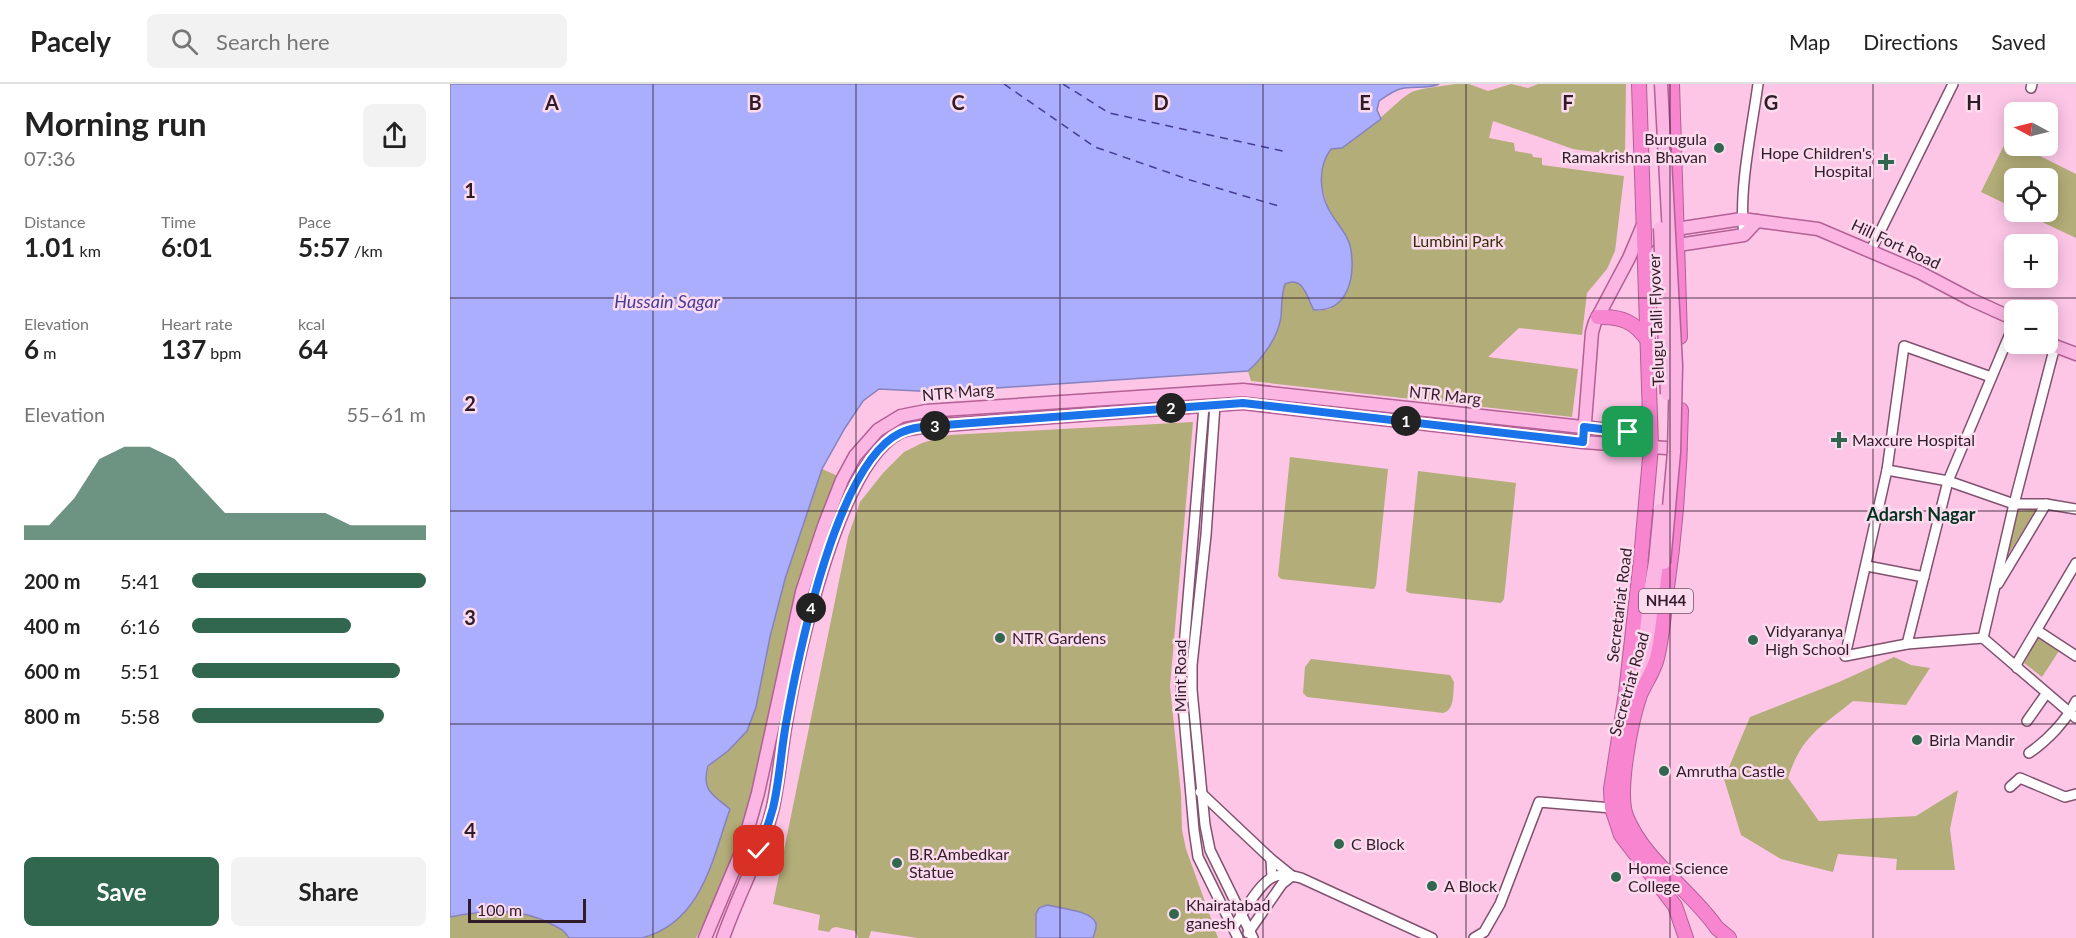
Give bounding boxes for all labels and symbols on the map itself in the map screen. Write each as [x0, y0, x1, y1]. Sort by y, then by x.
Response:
text: A [544, 90, 559, 114]
text: B [748, 90, 762, 114]
text: C [951, 90, 965, 114]
text: D [1153, 90, 1169, 114]
text: E [1359, 90, 1371, 114]
text: F [1562, 90, 1574, 114]
text: G [1764, 90, 1778, 114]
text: H [1966, 90, 1982, 114]
north arrow [2004, 102, 2058, 156]
place label: Burugula Ramakrishna Bhavan [1562, 129, 1707, 166]
marker: Burugula Ramakrishna Bhavan [1712, 141, 1726, 155]
place label: Hope Children's Hospital [1760, 143, 1872, 180]
marker: Hope Children's Hospital [1877, 153, 1895, 171]
text: 1 [464, 178, 476, 202]
street label: Hill Fort Road [1849, 215, 1944, 272]
park label: Lumbini Park [1413, 231, 1504, 250]
street label: Telugu Talli Flyover [1644, 253, 1667, 387]
water label: Hussain Sagar [614, 290, 721, 312]
street label: NTR Marg [921, 379, 995, 404]
street label: NTR Marg [1408, 381, 1482, 408]
text: 2 [464, 391, 476, 415]
pin: 2 [1156, 393, 1186, 423]
pin: 1 [1391, 406, 1421, 436]
pin [1602, 406, 1653, 457]
pin: 3 [920, 411, 950, 441]
place label: Maxcure Hospital [1852, 430, 1975, 449]
marker: Maxcure Hospital [1830, 431, 1848, 449]
district label: Adarsh Nagar [1866, 503, 1976, 525]
street label: Secretariat Road [1602, 547, 1635, 663]
road number: NH44 [1639, 589, 1693, 613]
pin: 4 [796, 593, 826, 623]
text: 3 [464, 605, 476, 629]
place label: Vidyaranya High School [1765, 621, 1849, 658]
place label: NTR Gardens [1012, 628, 1106, 647]
street label: Secretriat Road [1605, 630, 1652, 738]
marker: NTR Gardens [993, 631, 1007, 645]
marker: Vidyaranya High School [1746, 633, 1760, 647]
street label: Mint Road [1170, 640, 1189, 712]
place label: Birla Mandir [1929, 730, 2015, 749]
marker: Birla Mandir [1910, 733, 1924, 747]
place label: Amrutha Castle [1676, 761, 1785, 780]
marker: Amrutha Castle [1657, 764, 1671, 778]
text: 4 [464, 818, 476, 842]
pin [733, 825, 784, 876]
place label: C Block [1351, 834, 1405, 853]
marker: C Block [1332, 837, 1346, 851]
place label: B.R.Ambedkar Statue [909, 844, 1009, 881]
marker: B.R.Ambedkar Statue [890, 856, 904, 870]
place label: Home Science College [1628, 858, 1728, 895]
marker: Home Science College [1609, 870, 1623, 884]
place label: A Block [1444, 876, 1498, 895]
marker: A Block [1425, 879, 1439, 893]
place label: Khairatabad ganesh [1186, 895, 1270, 932]
scale bar [468, 896, 586, 924]
marker: Khairatabad ganesh [1167, 907, 1181, 921]

